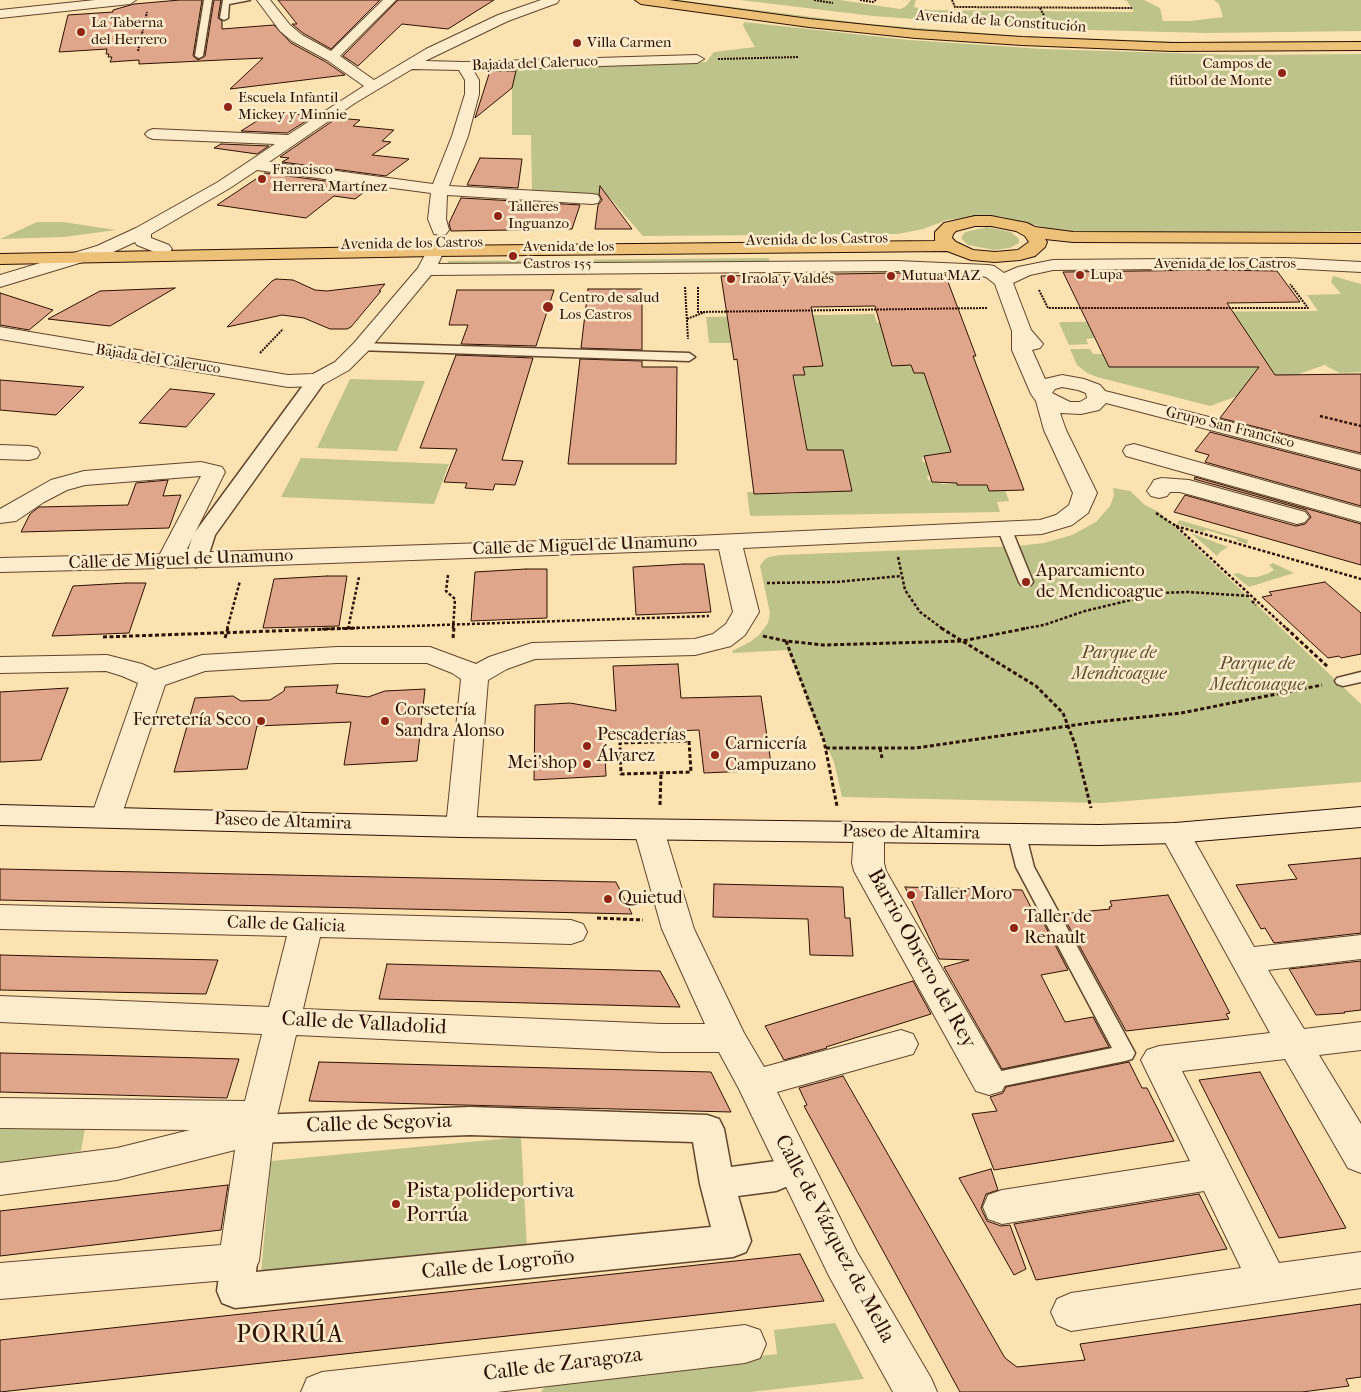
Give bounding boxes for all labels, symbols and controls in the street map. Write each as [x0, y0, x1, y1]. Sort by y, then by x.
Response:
street label: Avenida de la Constitución [915, 7, 1087, 37]
place label: La Taberna del Herrero [91, 14, 167, 49]
marker: La Taberna del Herrero [75, 26, 87, 38]
place label: Villa Carmen [587, 34, 672, 52]
marker: Villa Carmen [571, 37, 583, 49]
street label: Bajada del Caleruco [472, 53, 598, 75]
place label: Campos de fútbol de Monte [1169, 55, 1272, 90]
marker: Campos de fútbol de Monte [1276, 67, 1288, 79]
place label: Escuela Infantil Mickey y Minnie [238, 89, 347, 124]
marker: Escuela Infantil Mickey y Minnie [222, 101, 234, 113]
place label: Francisco Herrera Martínez [272, 161, 387, 196]
marker: Francisco Herrera Martínez [256, 173, 268, 185]
place label: Talleres Inguanzo [508, 198, 569, 233]
marker: Talleres Inguanzo [492, 210, 504, 222]
street label: Avenida de los Castros [746, 230, 888, 250]
street label: Avenida de los Castros [341, 234, 483, 254]
place label: Avenida de los Castros 155 [523, 238, 614, 273]
marker: Avenida de los Castros 155 [507, 250, 519, 262]
street label: Avenida de los Castros [1154, 255, 1296, 273]
place label: Lupa [1090, 266, 1123, 284]
place label: Mutua MAZ [901, 267, 981, 285]
marker: Lupa [1074, 269, 1086, 281]
place label: Iraola y Valdés [741, 270, 834, 288]
marker: Mutua MAZ [885, 270, 897, 282]
marker: Iraola y Valdés [725, 273, 737, 285]
place label: Centro de salud Los Castros [559, 289, 660, 324]
marker: Centro de salud Los Castros [541, 300, 555, 314]
street label: Bajada del Caleruco [94, 341, 222, 379]
street label: Grupo San Francisco [1164, 403, 1296, 453]
street label: Calle de Miguel de Unamuno [472, 531, 698, 561]
street label: Calle de Miguel de Unamuno [68, 545, 294, 575]
place label: Aparcamiento de Mendicoague [1036, 561, 1163, 604]
marker: Aparcamiento de Mendicoague [1020, 576, 1032, 588]
park label: Parque de Mendicoague [1071, 643, 1167, 686]
park label: Parque de Medicouague [1210, 654, 1304, 696]
place label: Corsetería Sandra Alonso [395, 700, 504, 742]
place label: Ferretería Seco [133, 710, 251, 732]
marker: Ferretería Seco [255, 715, 267, 727]
marker: Corsetería Sandra Alonso [379, 715, 391, 727]
place label: Pescaderías Álvarez [597, 725, 686, 768]
place label: Carnicería Campuzano [725, 734, 816, 776]
marker: Pescaderías Álvarez [581, 740, 593, 752]
marker: Carnicería Campuzano [709, 749, 721, 761]
place label: Mei'shop [507, 753, 577, 775]
marker: Mei'shop [581, 758, 593, 770]
street label: Paseo de Altamira [214, 809, 352, 835]
street label: Paseo de Altamira [842, 821, 980, 845]
street label: Barrio Obrero del Rey [861, 865, 981, 1053]
place label: Taller Moro [921, 884, 1012, 906]
place label: Quietud [618, 888, 683, 910]
marker: Taller Moro [905, 889, 917, 901]
marker: Quietud [602, 893, 614, 905]
place label: Taller de Renault [1024, 907, 1092, 950]
street label: Calle de Galicia [226, 912, 346, 938]
marker: Taller de Renault [1008, 922, 1020, 934]
street label: Calle de Valladolid [281, 1007, 447, 1041]
street label: Calle de Segovia [306, 1109, 452, 1139]
street label: Calle de Vázquez de Mella [768, 1131, 900, 1347]
place label: Pista polideportiva Porrúa [406, 1179, 574, 1229]
marker: Pista polideportiva Porrúa [390, 1198, 402, 1210]
street label: Calle de Logroño [420, 1244, 576, 1286]
district label: PORRÚA [236, 1322, 344, 1350]
street label: Calle de Zaragoza [482, 1343, 644, 1387]

